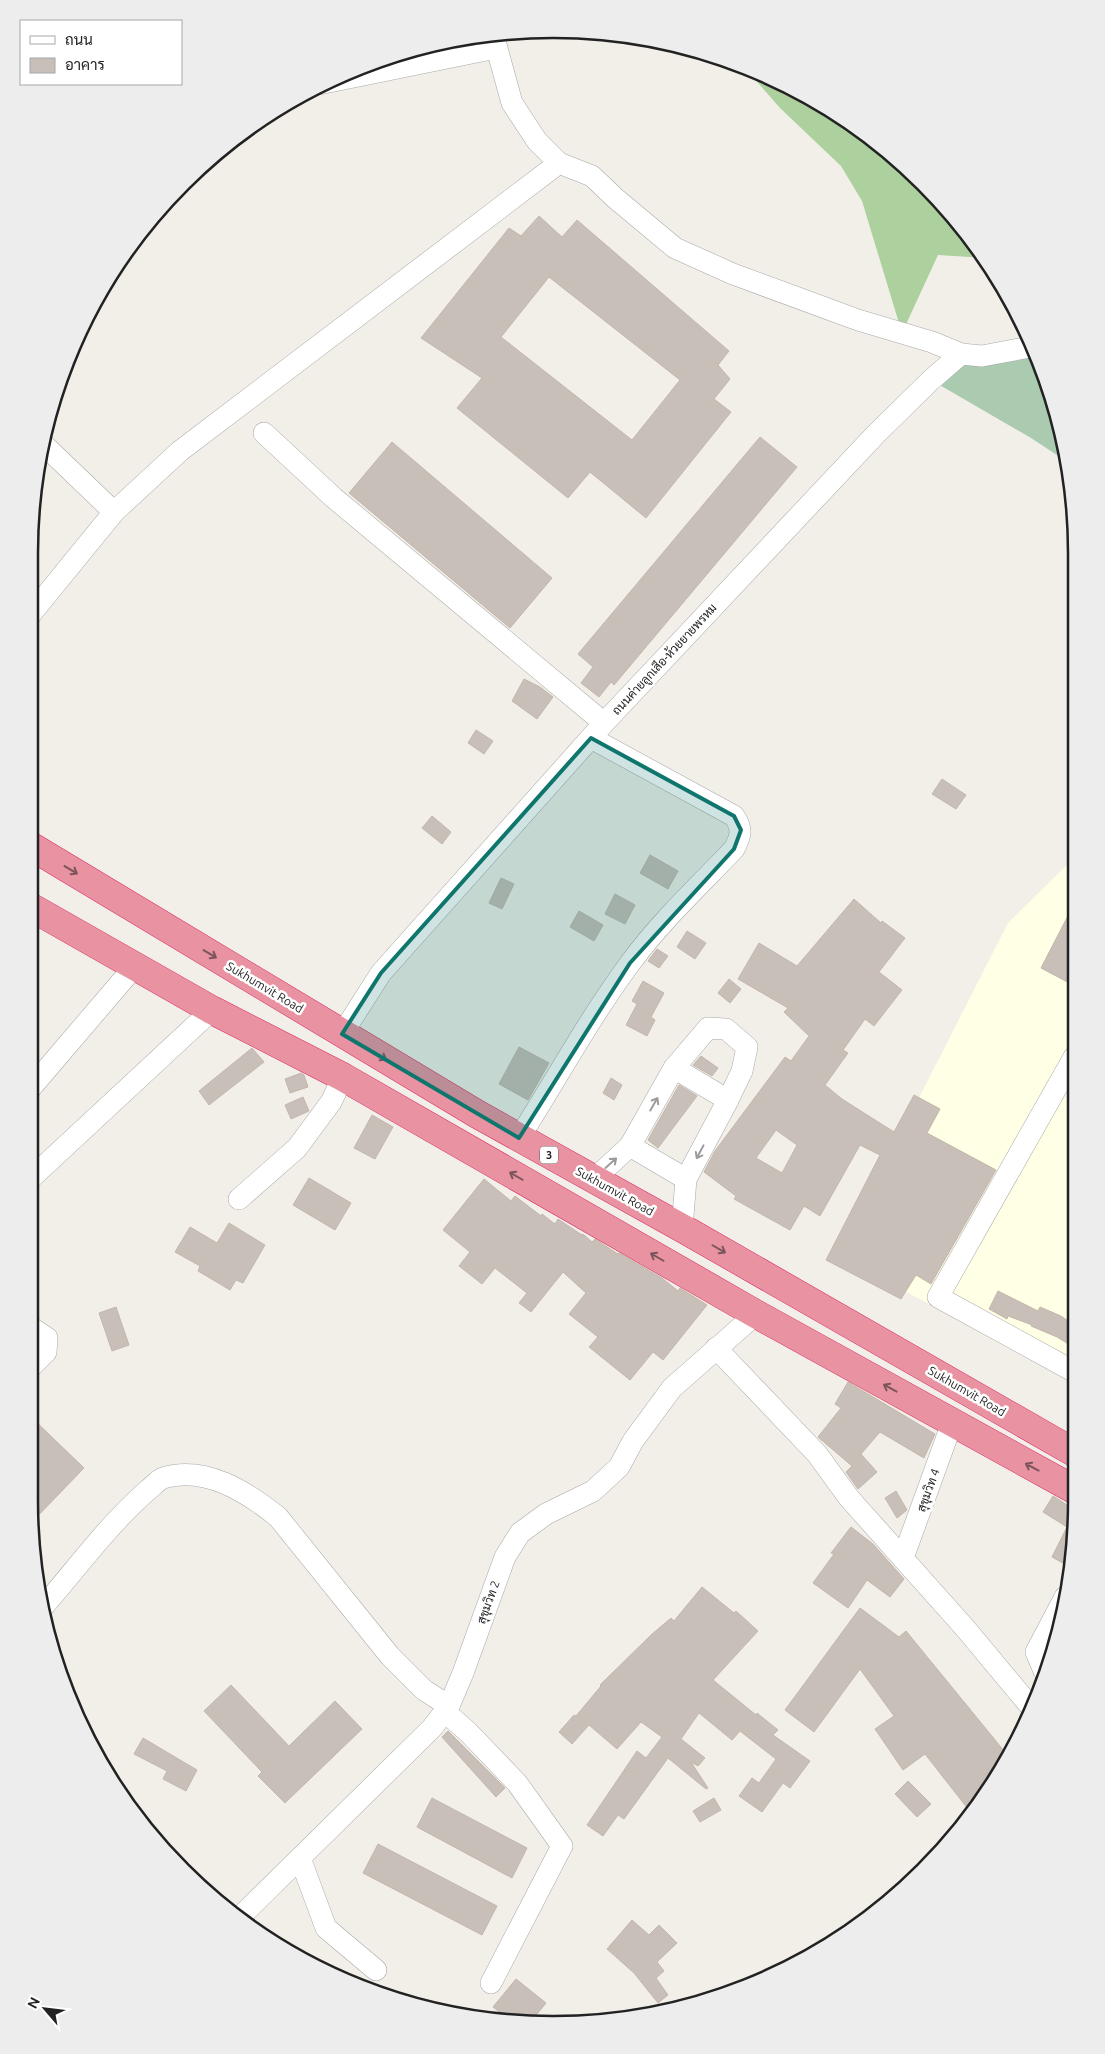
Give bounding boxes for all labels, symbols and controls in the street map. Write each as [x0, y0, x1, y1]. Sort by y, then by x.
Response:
legend [20, 20, 182, 85]
text: ถนน [65, 31, 93, 48]
text: อาคาร [65, 56, 105, 73]
street label: ถนนค่ายลูกเสึอ-ห้วยยายพรหม [609, 601, 720, 719]
one-way arrow [64, 866, 78, 876]
one-way arrow [203, 950, 217, 960]
street label: Sukhumvit Road [224, 959, 306, 1015]
one-way arrow [372, 1051, 387, 1061]
one-way arrow [649, 1097, 659, 1112]
one-way arrow [695, 1144, 704, 1159]
road number: 3 [540, 1146, 558, 1164]
one-way arrow [605, 1157, 618, 1169]
street label: Sukhumvit Road [574, 1164, 656, 1218]
one-way arrow [508, 1171, 523, 1181]
one-way arrow [711, 1244, 725, 1254]
one-way arrow [649, 1252, 664, 1262]
street label: Sukhumvit Road [926, 1364, 1008, 1418]
one-way arrow [883, 1383, 897, 1393]
one-way arrow [1025, 1461, 1040, 1471]
street label: สุขุมวิท 4 [914, 1466, 945, 1514]
street label: สุขุมวิท 2 [474, 1579, 505, 1626]
north arrow [20, 1984, 70, 2034]
text: N [24, 1995, 43, 2011]

